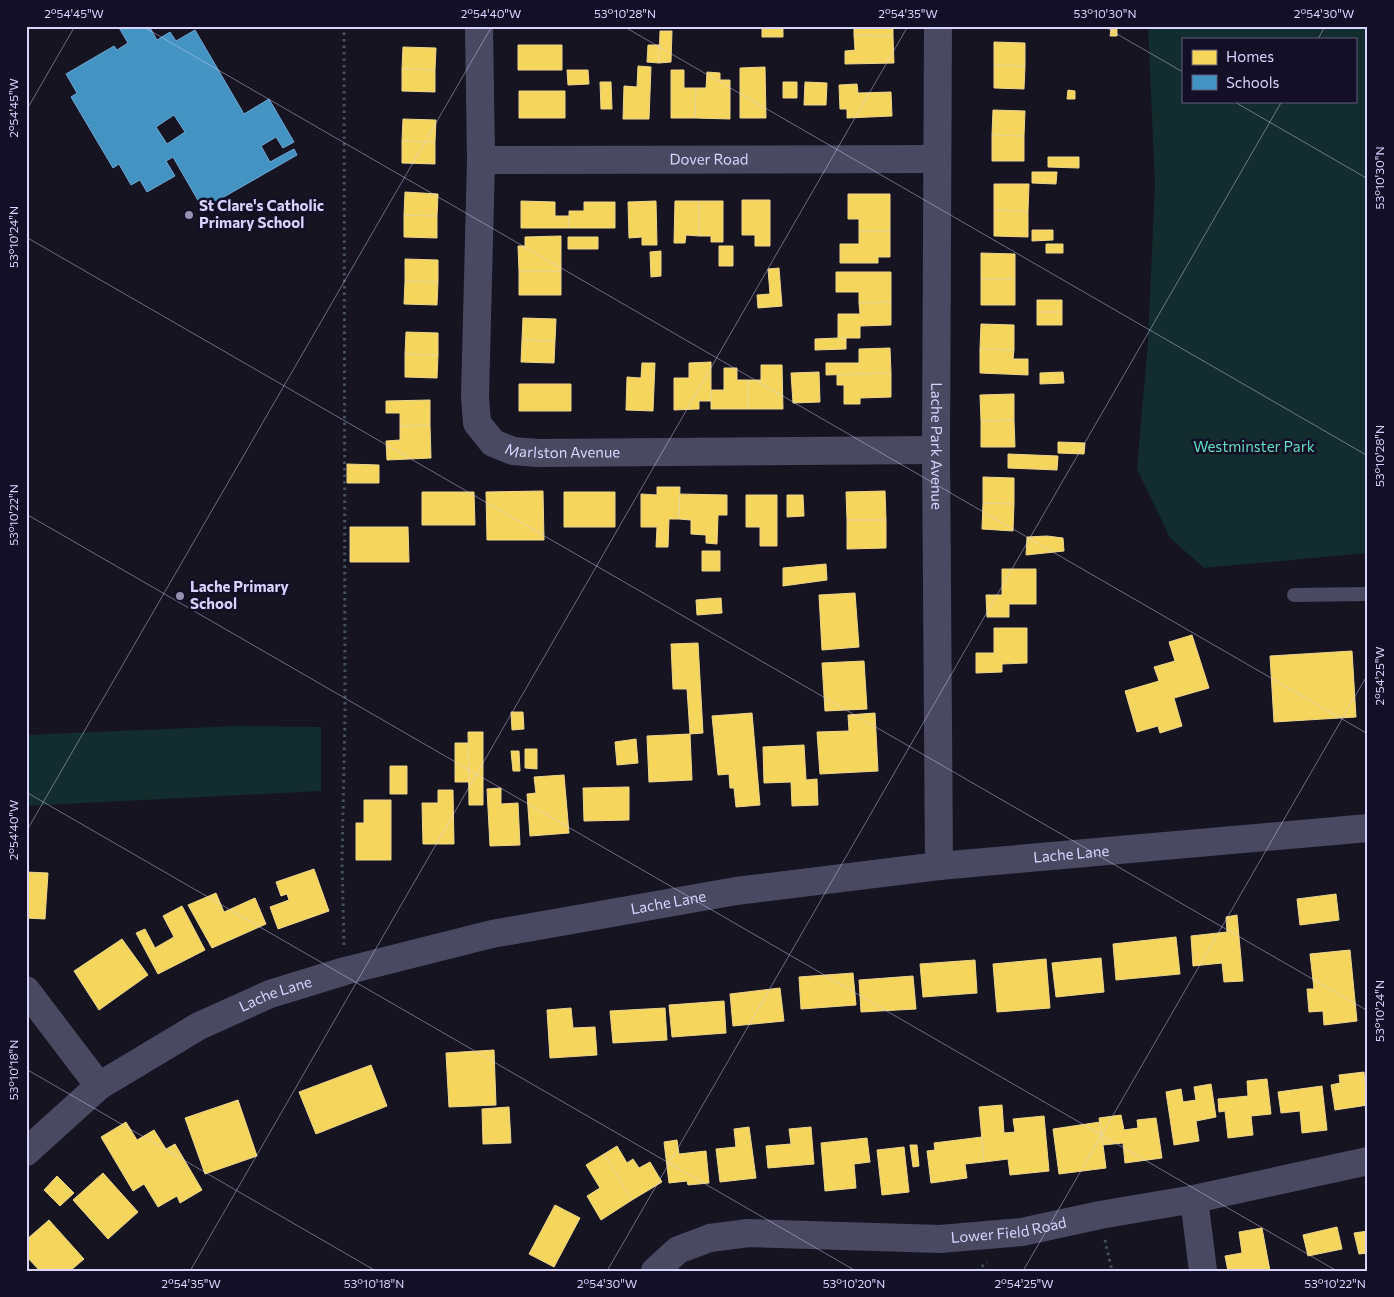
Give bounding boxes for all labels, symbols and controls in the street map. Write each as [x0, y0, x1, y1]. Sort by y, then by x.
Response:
text: 2°54'45"W [44, 6, 104, 20]
text: 2°54'40"W [461, 6, 521, 20]
text: 53°10'28"N [594, 6, 656, 20]
text: 2°54'35"W [878, 6, 938, 20]
text: 53°10'30"N [1074, 6, 1136, 20]
text: 2°54'30"W [1294, 6, 1354, 20]
legend [1182, 38, 1356, 102]
text: Homes [1226, 47, 1274, 65]
text: Schools [1226, 73, 1280, 91]
text: 2°54'45"W [6, 78, 20, 138]
text: 53°10'30"N [1372, 147, 1386, 209]
street label: Dover Road [669, 149, 749, 168]
place label: St Clare's Catholic Primary School [199, 196, 324, 231]
text: 53°10'24"N [6, 206, 20, 268]
marker: St Clare's Catholic Primary School [183, 209, 195, 221]
street label: Lache Park Avenue [928, 382, 946, 510]
text: 53°10'28"N [1372, 425, 1386, 487]
park label: Westminster Park [1193, 437, 1315, 455]
street label: Marlston Avenue [503, 439, 620, 461]
text: 53°10'22"N [6, 484, 20, 546]
place label: Lache Primary School [190, 577, 290, 612]
marker: Lache Primary School [174, 590, 186, 602]
text: 2°54'25"W [1372, 646, 1386, 706]
text: 2°54'40"W [6, 800, 20, 860]
street label: Lache Lane [1032, 841, 1110, 866]
street label: Lache Lane [629, 886, 707, 917]
street label: Lache Lane [236, 972, 314, 1015]
text: 53°10'24"N [1372, 980, 1386, 1042]
text: 53°10'18"N [6, 1040, 20, 1100]
street label: Lower Field Road [950, 1213, 1068, 1246]
text: 2°54'35"W [161, 1276, 221, 1290]
text: 53°10'18"N [344, 1276, 404, 1290]
text: 2°54'30"W [577, 1276, 637, 1290]
text: 53°10'20"N [823, 1276, 885, 1290]
text: 2°54'25"W [994, 1276, 1054, 1290]
text: 53°10'22"N [1304, 1276, 1366, 1290]

